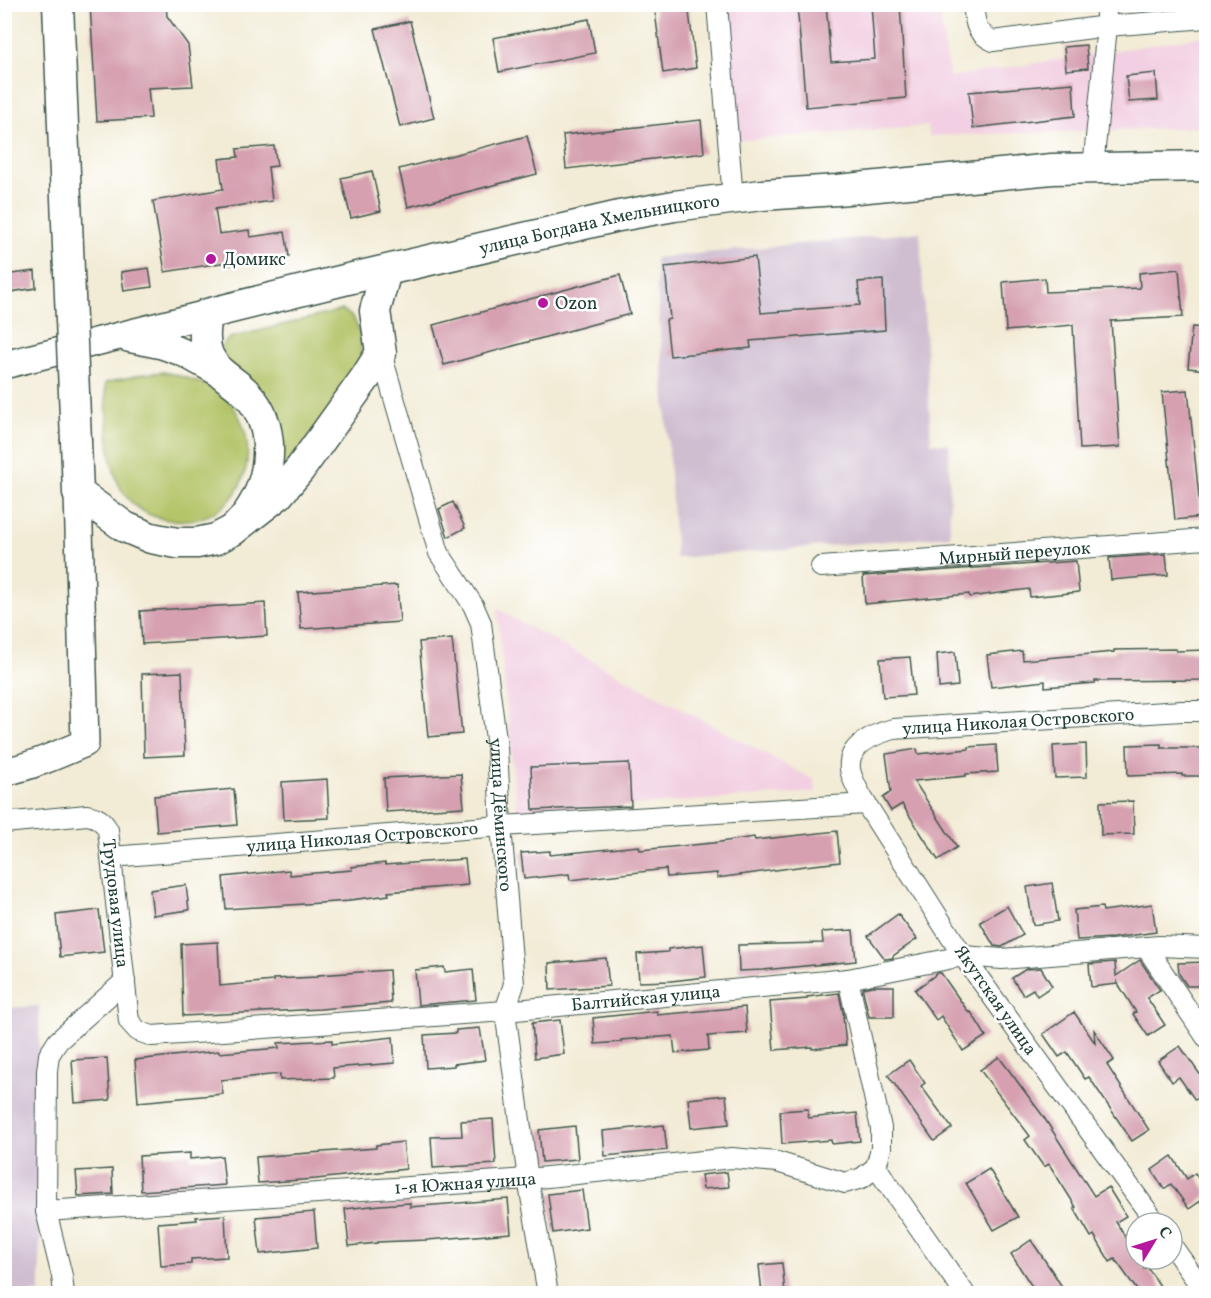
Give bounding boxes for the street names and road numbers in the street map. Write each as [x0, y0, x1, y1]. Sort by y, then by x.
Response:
street label: улица Богдана Хмельницкого [477, 189, 721, 262]
street label: Мирный переулок [938, 536, 1092, 572]
street label: улица Николая Островского [901, 703, 1135, 742]
street label: улица Дёминского [482, 737, 517, 893]
street label: улица Николая Островского [245, 817, 479, 860]
street label: Трудовая улица [95, 838, 134, 969]
street label: Якутская улица [948, 941, 1042, 1061]
street label: Балтийская улица [570, 980, 722, 1019]
street label: 1-я Южная улица [393, 1167, 537, 1202]

